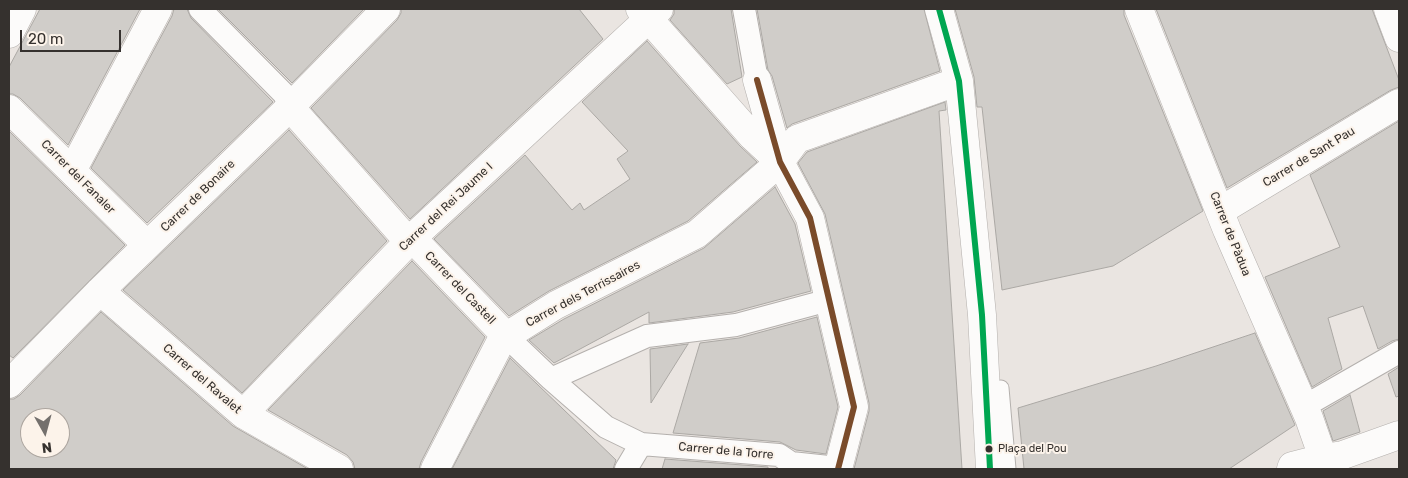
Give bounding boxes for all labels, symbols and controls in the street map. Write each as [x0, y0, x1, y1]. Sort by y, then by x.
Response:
scale bar [22, 20, 124, 52]
text: 20 m [28, 30, 63, 48]
street label: Carrer de Sant Pau [1260, 124, 1358, 190]
street label: Carrer del Fanaler [38, 137, 118, 217]
street label: Carrer de Bonaire [158, 157, 238, 235]
street label: Carrer del Rei Jaume I [396, 160, 496, 254]
street label: Carrer de Pàdua [1206, 190, 1254, 278]
street label: Carrer del Castell [422, 249, 498, 327]
street label: Carrer dels Terrissaires [523, 258, 643, 330]
street label: Carrer del Ravalet [160, 341, 244, 417]
north arrow [20, 408, 70, 458]
text: N [41, 438, 53, 456]
street label: Carrer de la Torre [678, 440, 774, 462]
place label: Plaça del Pou [998, 442, 1067, 456]
marker: Plaça del Pou [984, 444, 994, 454]

